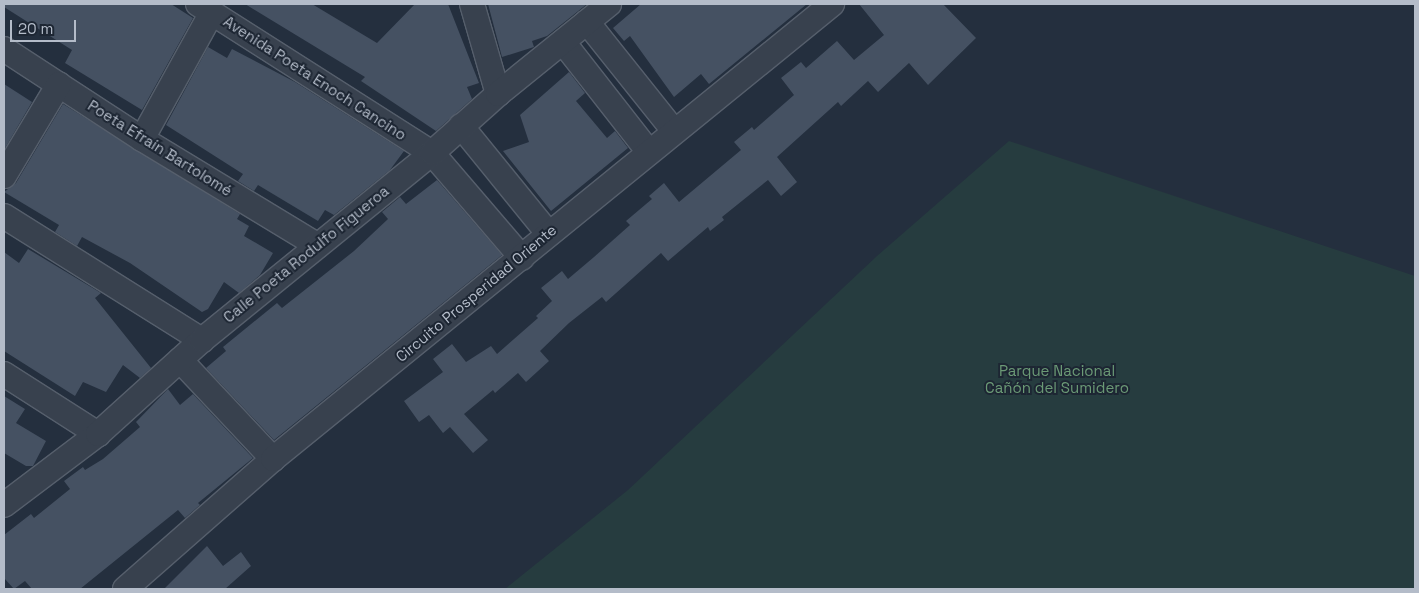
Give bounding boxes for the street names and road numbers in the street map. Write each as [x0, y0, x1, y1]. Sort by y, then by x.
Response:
street label: Avenida Poeta Enoch Cancino [220, 12, 410, 144]
street label: Poeta Efraín Bartolomé [85, 96, 235, 200]
street label: Calle Poeta Rodulfo Figueroa [220, 182, 392, 326]
street label: Circuito Prosperidad Oriente [392, 221, 560, 365]

